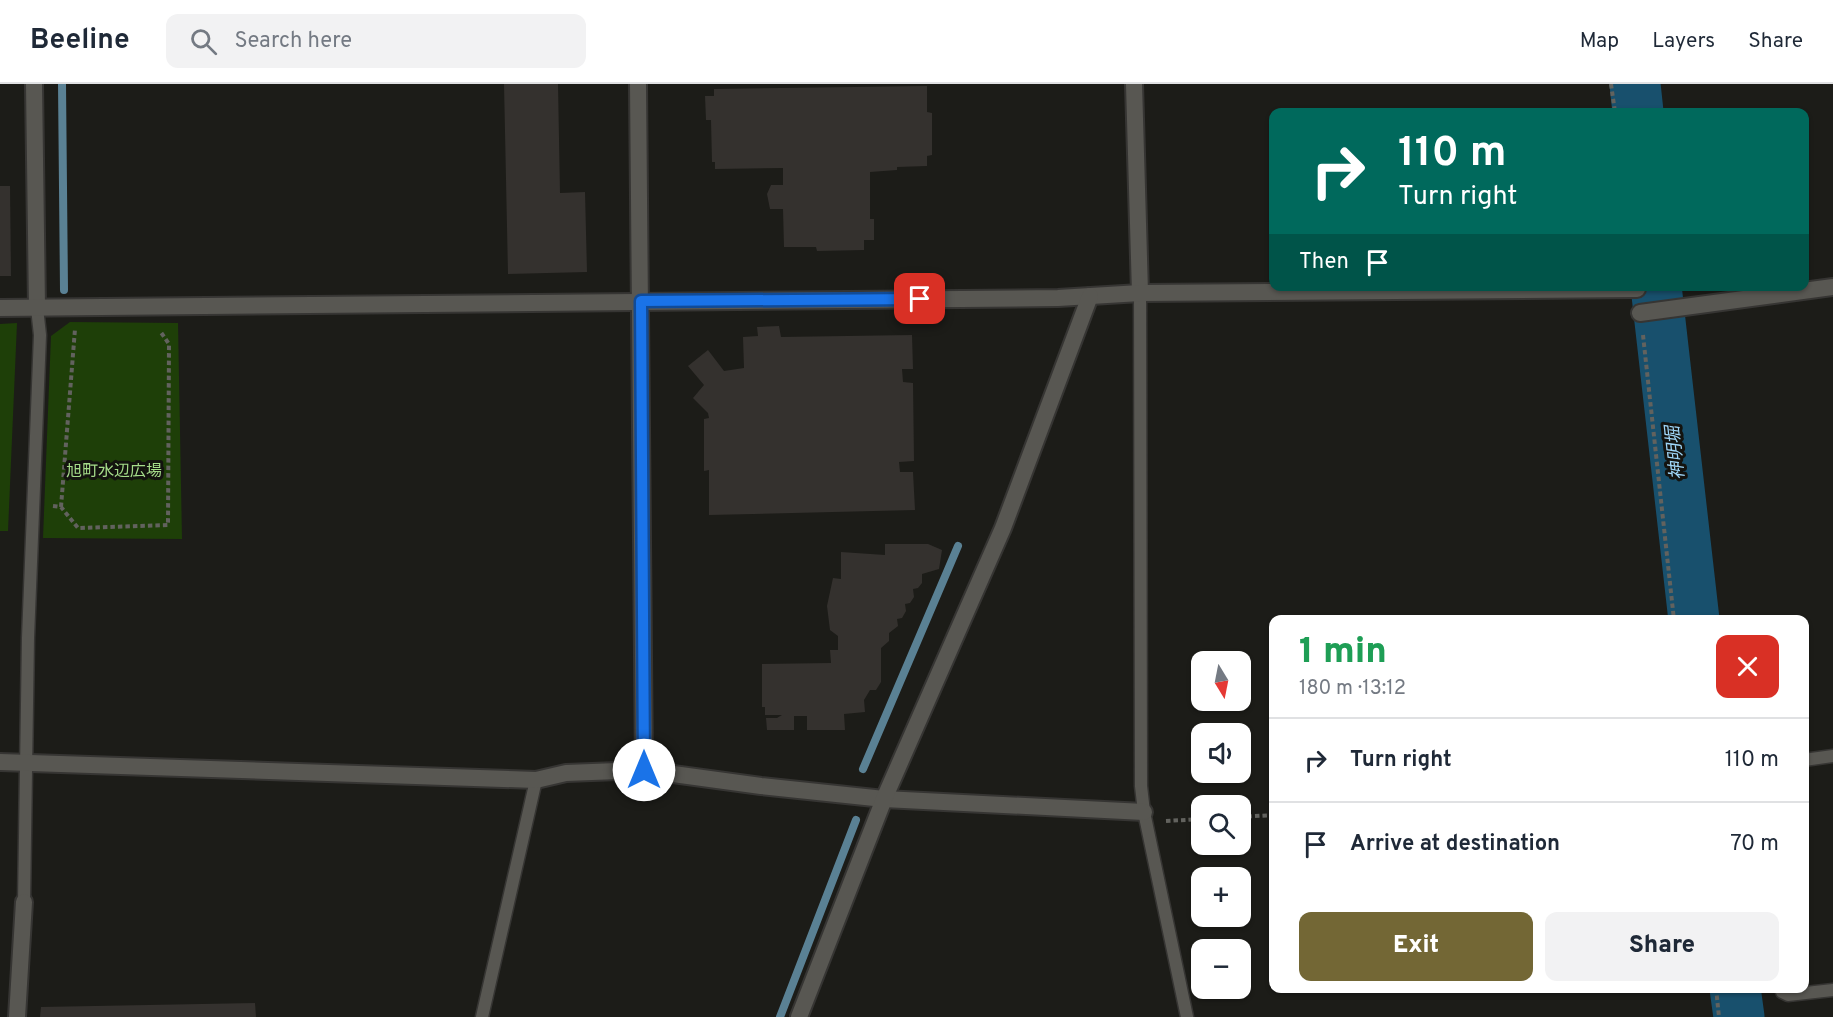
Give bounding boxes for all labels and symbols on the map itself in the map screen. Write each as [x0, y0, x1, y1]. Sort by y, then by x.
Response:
pin [894, 273, 945, 324]
water label: 神明堀 [1662, 422, 1691, 481]
park label: 旭町水辺広場 [66, 462, 162, 482]
north arrow [1191, 651, 1251, 711]
position arrow [612, 738, 676, 802]

